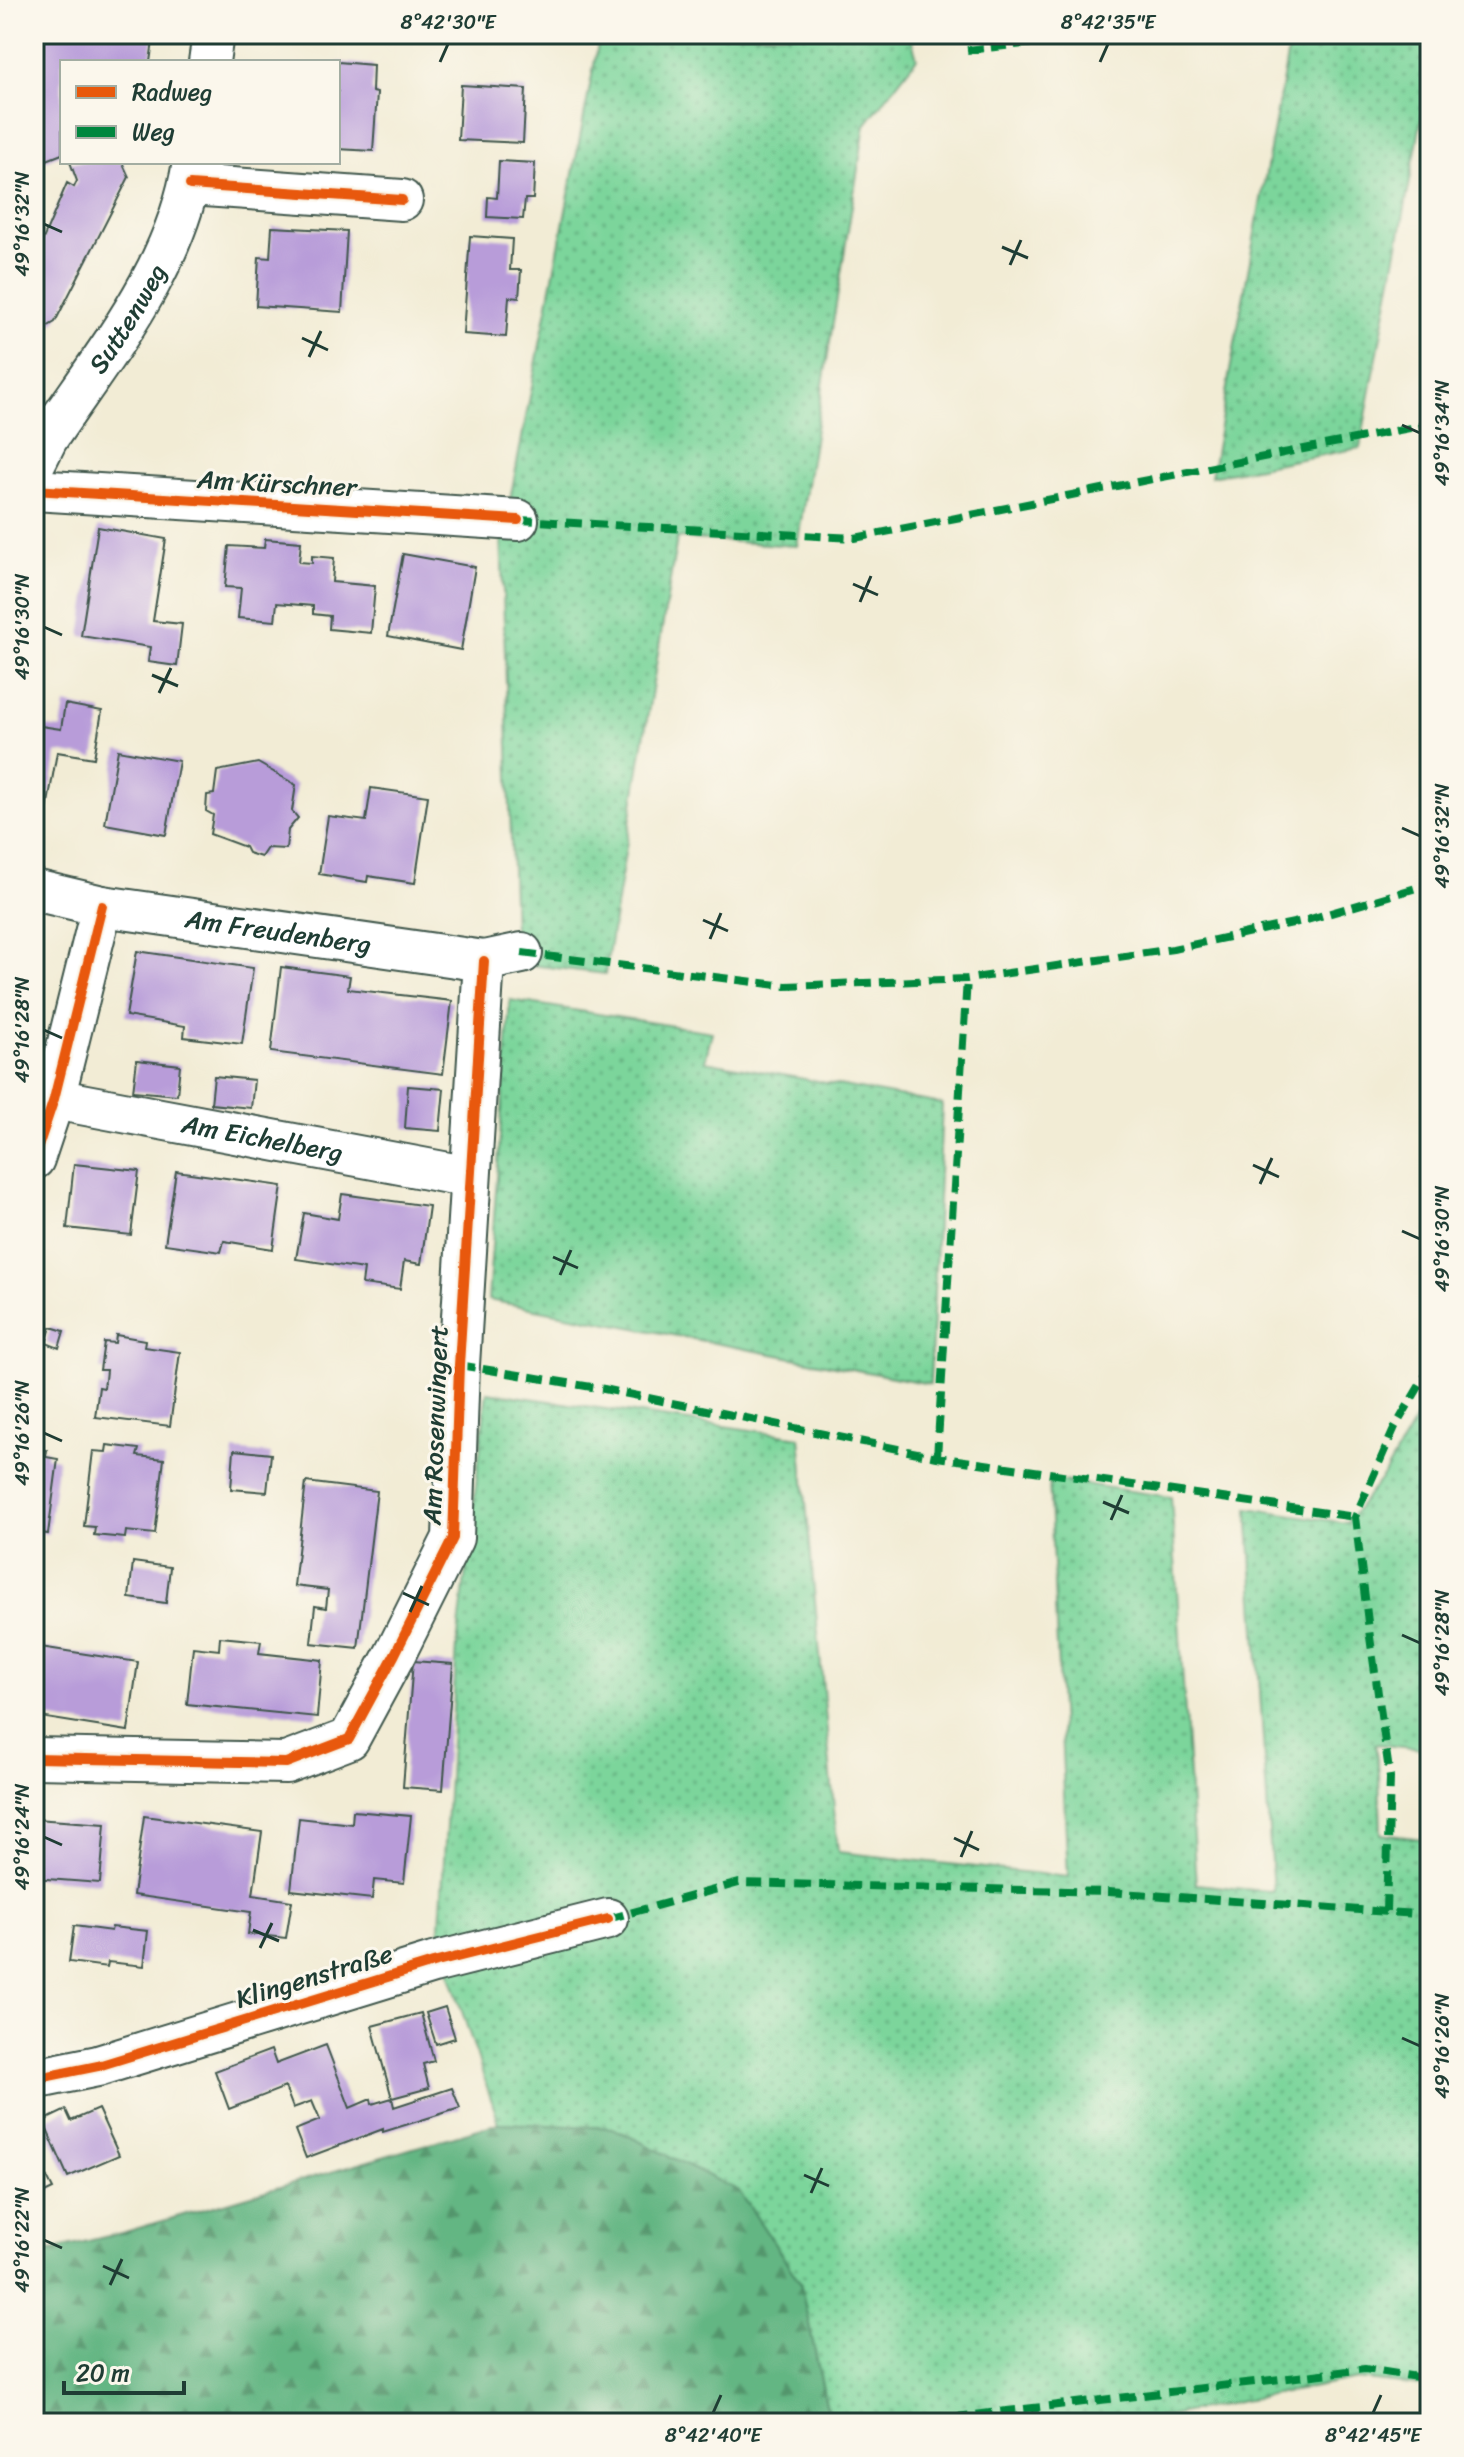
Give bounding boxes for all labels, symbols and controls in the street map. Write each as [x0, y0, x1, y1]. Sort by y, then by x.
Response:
text: 8°42'30"E [400, 5, 497, 40]
text: 8°42'35"E [1061, 5, 1157, 40]
legend [60, 60, 340, 164]
text: Radweg [132, 71, 212, 113]
text: Weg [132, 111, 175, 153]
text: 49°16'32"N [5, 171, 40, 277]
street label: Suttenweg [76, 255, 179, 383]
text: 49°16'34"N [1425, 380, 1460, 486]
street label: Am Kürschner [195, 456, 359, 510]
text: 49°16'30"N [5, 574, 40, 680]
text: 49°16'32"N [1425, 783, 1460, 889]
street label: Am Freudenberg [181, 895, 374, 967]
text: 49°16'28"N [5, 977, 40, 1083]
street label: Am Eichelberg [177, 1100, 347, 1176]
text: 49°16'30"N [1425, 1186, 1460, 1292]
street label: Am Rosenwingert [408, 1324, 461, 1527]
text: 49°16'26"N [5, 1380, 40, 1486]
text: 49°16'28"N [1425, 1590, 1460, 1696]
text: 49°16'24"N [5, 1783, 40, 1890]
street label: Klingenstraße [230, 1930, 398, 2022]
text: 49°16'26"N [1425, 1993, 1460, 2099]
text: 49°16'22"N [5, 2187, 40, 2293]
scale bar [64, 2345, 184, 2395]
text: 20 m [76, 2352, 130, 2394]
text: 8°42'40"E [665, 2418, 763, 2453]
text: 8°42'45"E [1325, 2418, 1423, 2453]

